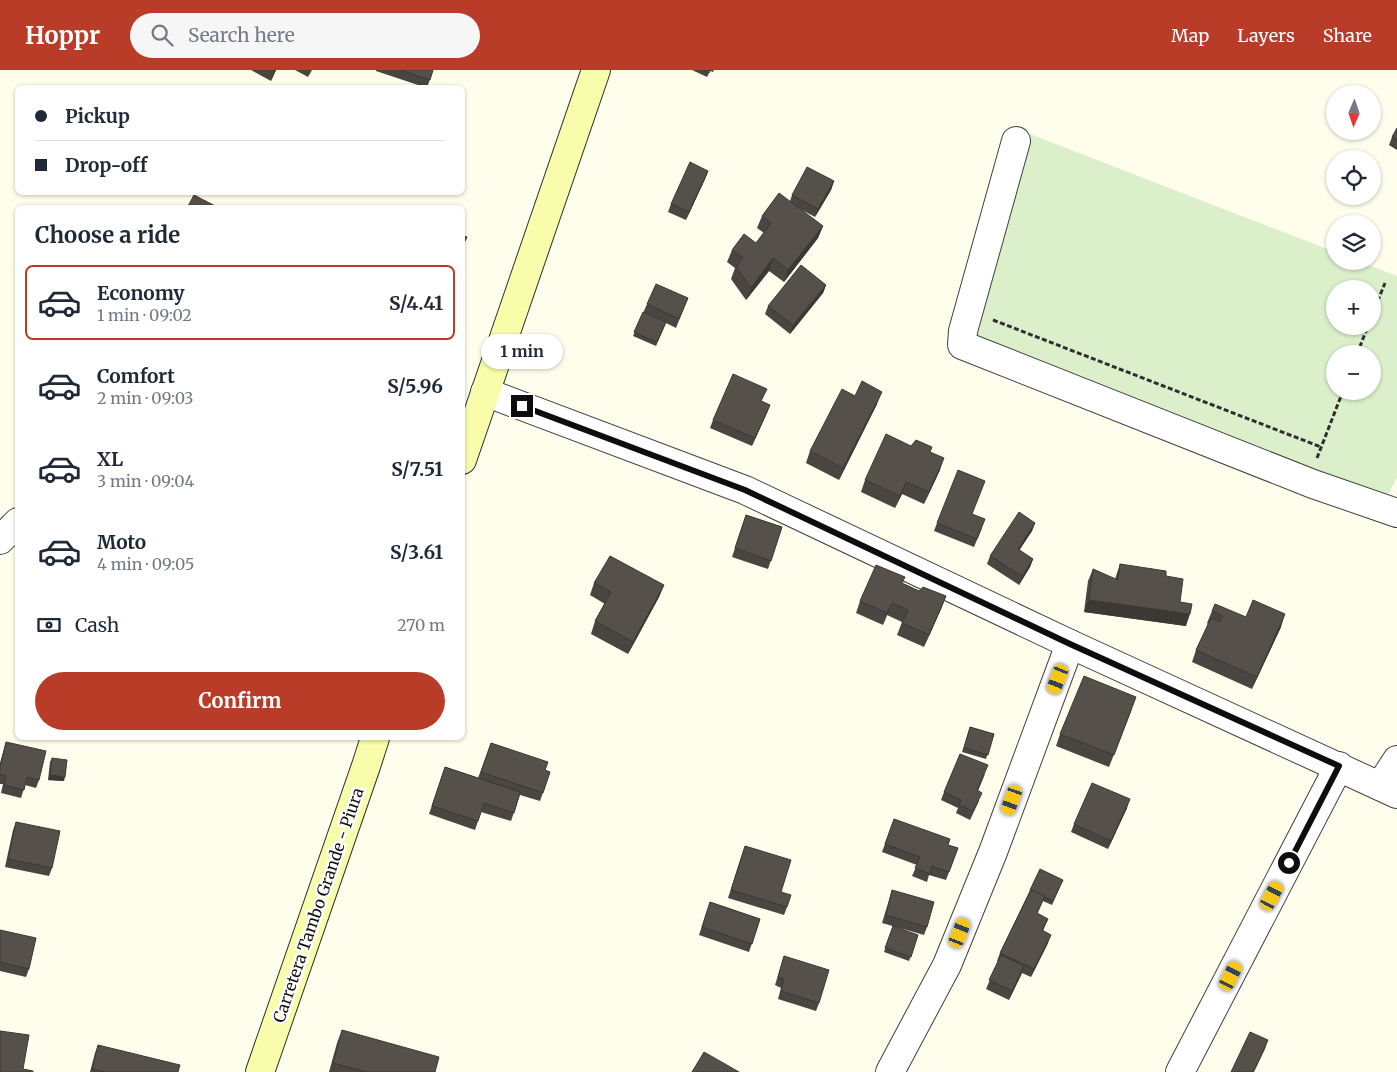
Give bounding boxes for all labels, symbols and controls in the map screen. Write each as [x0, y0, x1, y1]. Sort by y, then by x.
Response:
search box [130, 13, 480, 58]
text: Hoppr [25, 20, 100, 51]
icon: search [148, 21, 176, 49]
text: Search here [188, 23, 295, 47]
text: Map [1171, 24, 1209, 47]
text: Layers [1237, 24, 1295, 47]
text: Share [1323, 24, 1372, 47]
north arrow [1326, 85, 1381, 140]
map controls [1326, 85, 1381, 400]
text: Pickup [65, 104, 130, 128]
button: locate [1326, 150, 1381, 205]
text: Drop-off [65, 153, 147, 177]
button: layers [1326, 215, 1381, 270]
text: Choose a ride [35, 221, 180, 249]
icon: car [37, 280, 82, 325]
button: + [1326, 280, 1381, 335]
text: Economy [97, 281, 185, 305]
text: S/4.41 [389, 291, 443, 315]
text: 1 min · 09:02 [97, 305, 192, 325]
callout: 1 min [481, 334, 563, 368]
text: 1 min [500, 341, 544, 361]
button: − [1326, 345, 1381, 400]
icon: car [37, 363, 82, 408]
text: Comfort [97, 364, 175, 388]
text: S/5.96 [387, 374, 443, 398]
text: 2 min · 09:03 [97, 388, 193, 408]
route end [511, 395, 533, 417]
icon: car [37, 446, 82, 491]
text: XL [97, 447, 123, 471]
text: S/7.51 [391, 457, 443, 481]
text: 3 min · 09:04 [97, 471, 194, 491]
icon: car [37, 529, 82, 574]
text: Moto [97, 530, 146, 554]
text: S/3.61 [390, 540, 443, 564]
text: 4 min · 09:05 [97, 554, 194, 574]
icon: cash [35, 611, 63, 639]
text: Cash [75, 613, 119, 637]
text: 270 m [397, 615, 445, 635]
car [1045, 662, 1070, 696]
button: Confirm [35, 672, 445, 730]
car [999, 783, 1024, 817]
street label: Carretera Tambo Grande - Piura [268, 785, 368, 1025]
route start [1278, 852, 1300, 874]
car [1258, 879, 1285, 913]
car [947, 916, 972, 950]
car [1217, 959, 1244, 993]

